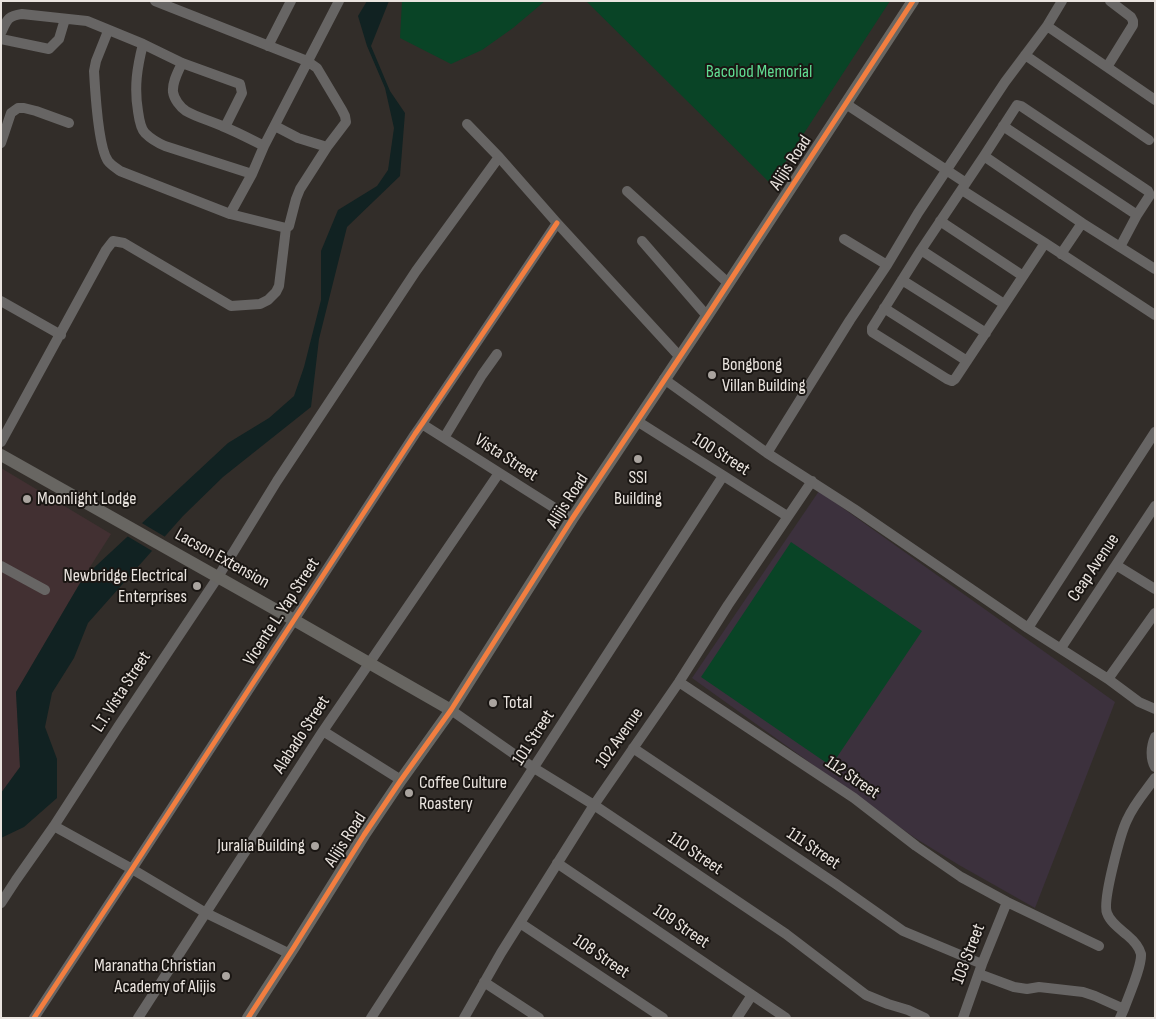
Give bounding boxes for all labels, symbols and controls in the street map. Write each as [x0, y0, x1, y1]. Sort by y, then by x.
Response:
park label: Bacolod Memorial [706, 61, 812, 83]
street label: Alijis Road [765, 132, 817, 194]
place label: Bongbong Villan Building [722, 354, 806, 396]
marker: Bongbong Villan Building [706, 369, 718, 381]
street label: 100 Street [688, 429, 754, 481]
street label: Vista Street [470, 430, 542, 486]
marker: SSI Building [632, 453, 644, 465]
place label: SSI Building [614, 467, 662, 509]
street label: Alijis Road [542, 470, 594, 532]
place label: Moonlight Lodge [37, 488, 137, 510]
marker: Moonlight Lodge [21, 493, 33, 505]
street label: Lacson Extension [171, 524, 273, 594]
street label: Ceap Avenue [1064, 530, 1124, 606]
street label: Vicente L. Yap Street [239, 554, 325, 670]
place label: Newbridge Electrical Enterprises [64, 565, 187, 608]
marker: Newbridge Electrical Enterprises [191, 580, 203, 592]
street label: L.T. Vista Street [88, 648, 156, 736]
street label: Alabado Street [269, 692, 335, 778]
place label: Total [503, 692, 532, 714]
marker: Total [487, 697, 499, 709]
street label: 102 Avenue [591, 704, 649, 772]
street label: 101 Street [508, 706, 560, 770]
street label: 112 Street [821, 752, 883, 804]
place label: Coffee Culture Roastery [419, 772, 507, 814]
marker: Coffee Culture Roastery [403, 787, 415, 799]
street label: Alijis Road [320, 809, 372, 871]
street label: 111 Street [782, 823, 844, 875]
street label: 110 Street [663, 828, 727, 880]
place label: Juralia Building [217, 835, 305, 857]
marker: Juralia Building [309, 840, 321, 852]
street label: 109 Street [649, 900, 713, 954]
street label: 103 Street [948, 921, 990, 987]
street label: 108 Street [569, 930, 633, 984]
place label: Maranatha Christian Academy of Alijis [94, 955, 216, 998]
marker: Maranatha Christian Academy of Alijis [220, 970, 232, 982]

